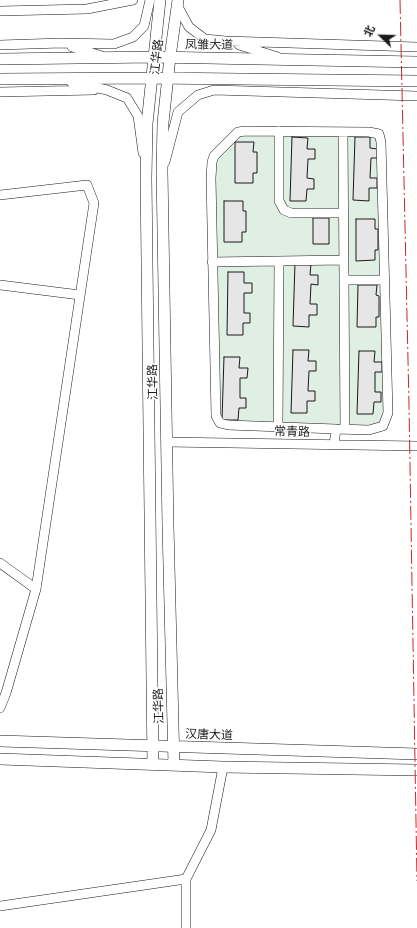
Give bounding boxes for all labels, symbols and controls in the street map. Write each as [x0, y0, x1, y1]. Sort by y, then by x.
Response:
north arrow [361, 16, 401, 56]
text: 北 [361, 24, 378, 39]
street label: 凤雏大道 [185, 37, 233, 53]
street label: 江华路 [148, 38, 166, 76]
street label: 江华路 [145, 364, 161, 400]
street label: 常青路 [274, 424, 310, 440]
street label: 江华路 [151, 688, 167, 724]
street label: 汉唐大道 [185, 727, 233, 743]

